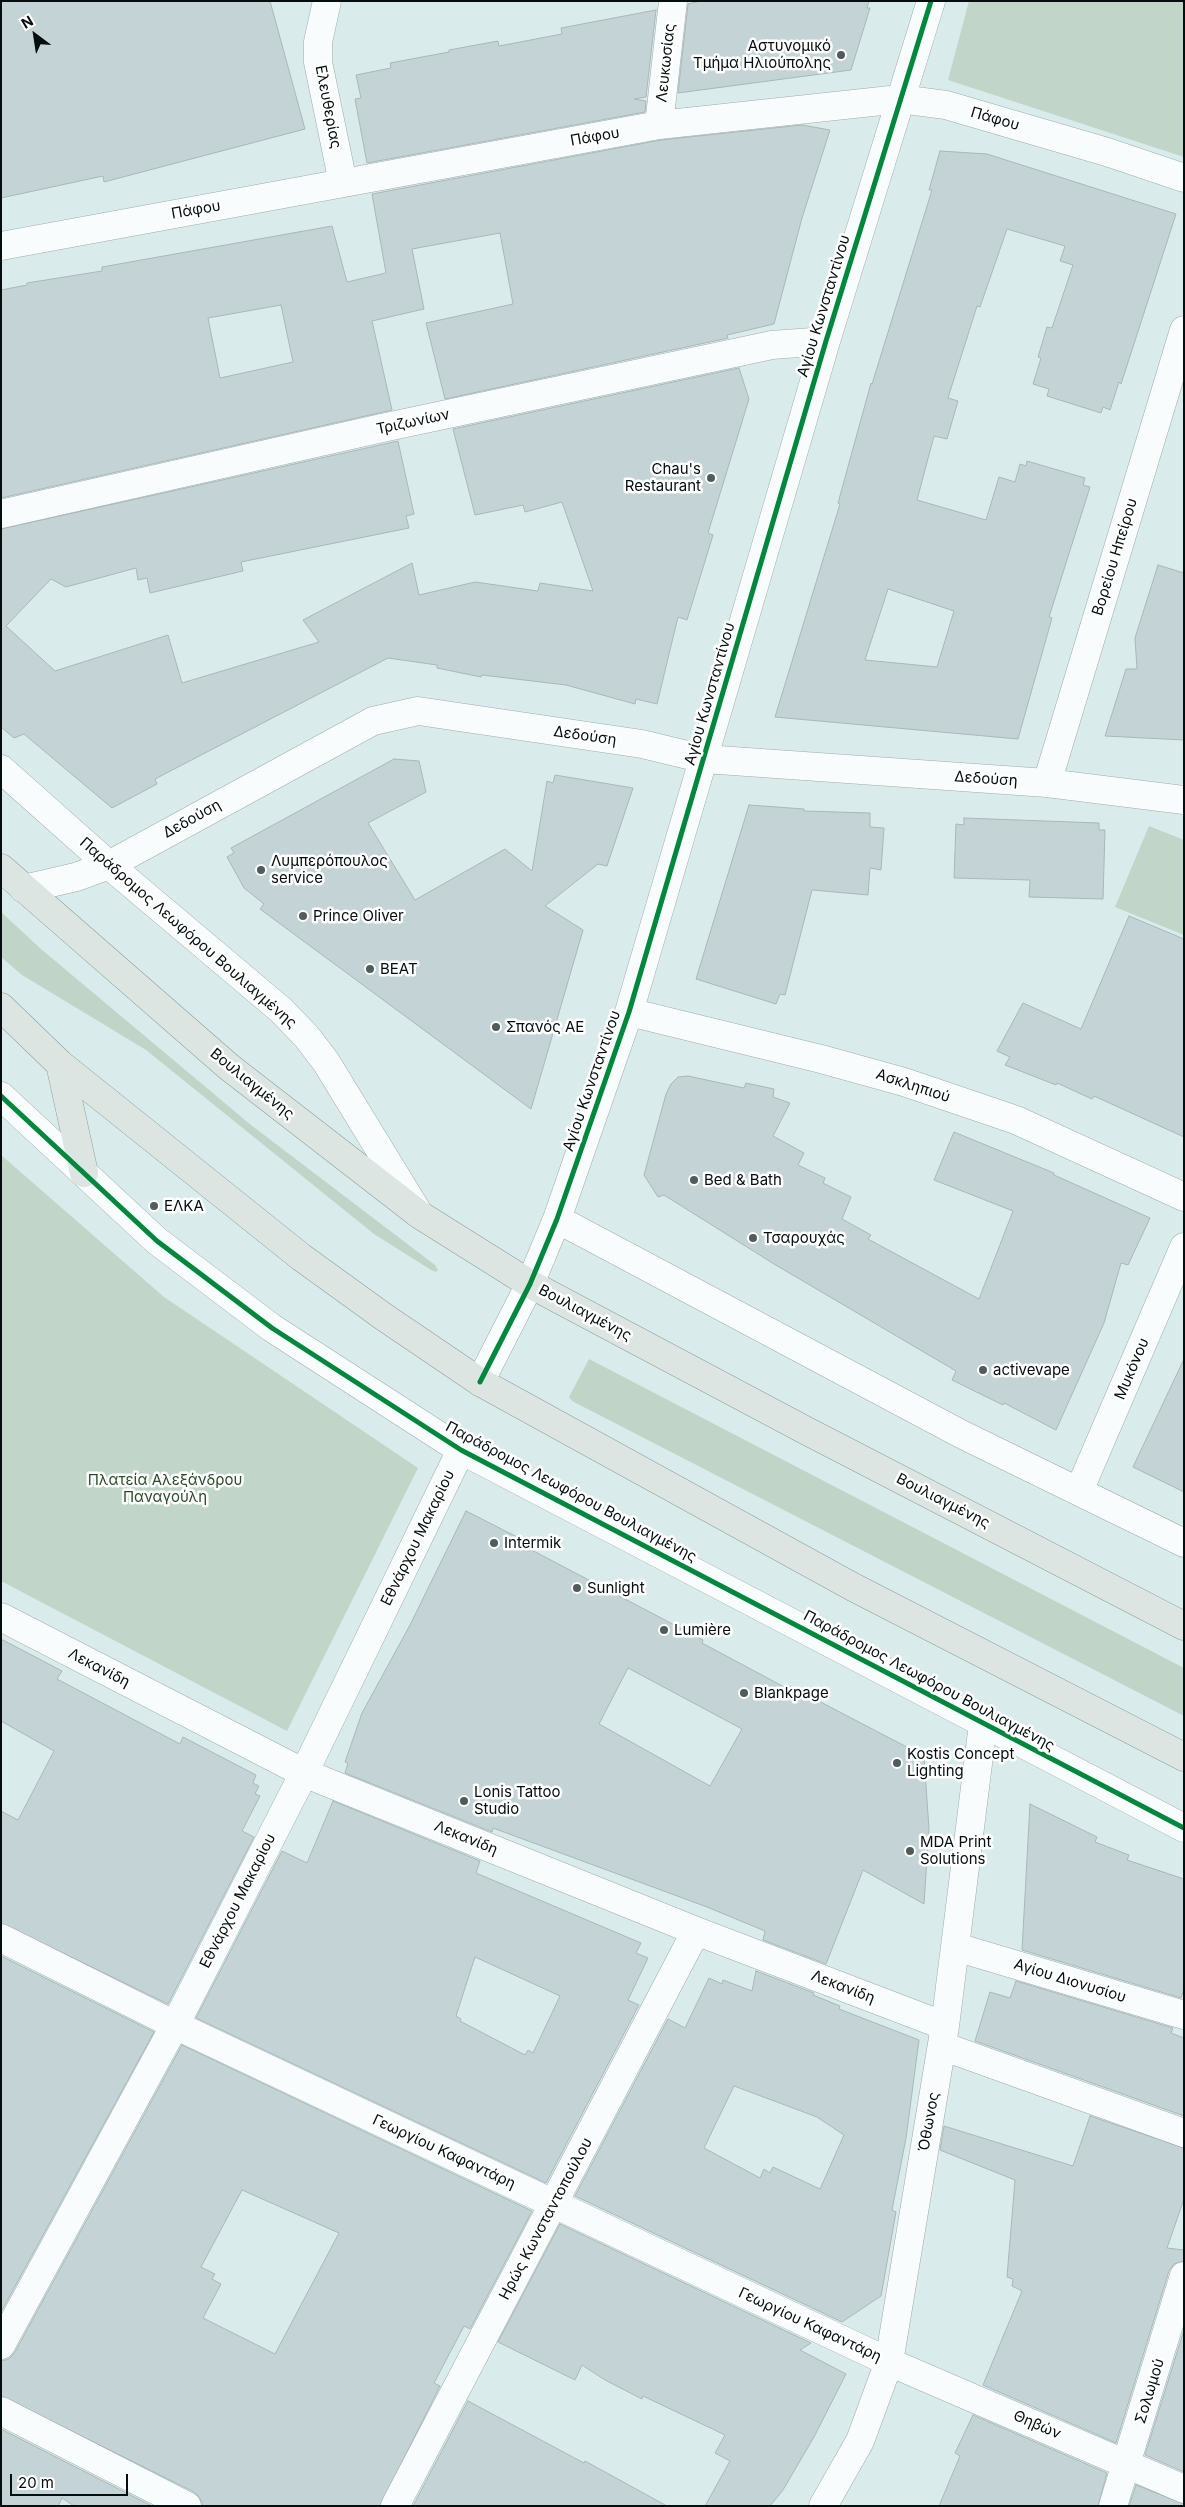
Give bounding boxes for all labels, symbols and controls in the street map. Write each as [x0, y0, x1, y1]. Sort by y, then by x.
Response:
north arrow [10, 10, 60, 60]
text: N [18, 12, 36, 32]
street label: Λευκωσίας [653, 23, 679, 103]
place label: Αστυνομικό Τμήμα Ηλιούπολης [693, 37, 831, 72]
marker: Αστυνομικό Τμήμα Ηλιούπολης [835, 49, 847, 61]
street label: Ελευθερίας [311, 64, 345, 150]
street label: Πάφου [969, 103, 1021, 135]
street label: Πάφου [569, 124, 621, 150]
street label: Πάφου [170, 197, 222, 223]
street label: Αγίου Κωνσταντίνου [794, 233, 854, 379]
street label: Τριζωνίων [375, 405, 451, 439]
place label: Chau's Restaurant [625, 460, 701, 495]
marker: Chau's Restaurant [705, 472, 717, 484]
street label: Βορείου Ηπείρου [1089, 496, 1141, 618]
street label: Αγίου Κωνσταντίνου [681, 621, 739, 767]
street label: Δεδούση [552, 723, 618, 749]
street label: Δεδούση [954, 768, 1018, 790]
street label: Δεδούση [160, 796, 224, 842]
street label: Παράδρομος Λεωφόρου Βουλιαγμένης [76, 834, 300, 1032]
place label: Λυμπερόπουλος service [271, 852, 388, 887]
marker: Λυμπερόπουλος service [255, 864, 267, 876]
place label: Prince Oliver [313, 907, 404, 925]
marker: Prince Oliver [297, 910, 309, 922]
place label: ΒΕΑΤ [380, 960, 418, 978]
marker: ΒΕΑΤ [364, 963, 376, 975]
street label: Αγίου Κωνσταντίνου [559, 1008, 625, 1154]
place label: Σπανός ΑΕ [506, 1018, 584, 1036]
marker: Σπανός ΑΕ [490, 1021, 502, 1033]
street label: Βουλιαγμένης [206, 1045, 298, 1123]
street label: Ασκληπιού [874, 1066, 952, 1106]
place label: Bed & Bath [704, 1171, 782, 1189]
marker: Bed & Bath [688, 1174, 700, 1186]
place label: ΕΛΚΑ [164, 1197, 204, 1215]
marker: ΕΛΚΑ [148, 1200, 160, 1212]
place label: Τσαρουχάς [763, 1229, 845, 1247]
marker: Τσαρουχάς [747, 1232, 759, 1244]
street label: Βουλιαγμένης [535, 1281, 635, 1345]
street label: Μυκόνου [1111, 1335, 1153, 1403]
place label: activevape [993, 1361, 1070, 1379]
marker: activevape [977, 1364, 989, 1376]
street label: Παράδρομος Λεωφόρου Βουλιαγμένης [442, 1418, 700, 1566]
street label: Εθνάρχου Μακαρίου [377, 1467, 459, 1609]
street label: Βουλιαγμένης [893, 1470, 993, 1532]
park label: Πλατεία Αλεξάνδρου Παναγούλη [88, 1471, 242, 1506]
place label: Intermik [504, 1534, 561, 1552]
marker: Intermik [488, 1537, 500, 1549]
place label: Sunlight [587, 1579, 645, 1597]
marker: Sunlight [571, 1582, 583, 1594]
street label: Παράδρομος Λεωφόρου Βουλιαγμένης [800, 1607, 1058, 1755]
place label: Lumière [674, 1621, 731, 1639]
marker: Lumière [658, 1624, 670, 1636]
street label: Λεκανίδη [65, 1645, 133, 1691]
place label: Blankpage [754, 1684, 829, 1702]
marker: Blankpage [738, 1687, 750, 1699]
place label: Kostis Concept Lighting [907, 1745, 1014, 1780]
marker: Kostis Concept Lighting [891, 1757, 903, 1769]
place label: Lonis Tattoo Studio [474, 1783, 560, 1818]
marker: Lonis Tattoo Studio [458, 1795, 470, 1807]
street label: Λεκανίδη [432, 1817, 500, 1859]
street label: Εθνάρχου Μακαρίου [196, 1831, 280, 1971]
place label: MDA Print Solutions [920, 1833, 991, 1868]
marker: MDA Print Solutions [904, 1845, 916, 1857]
street label: Αγίου Διονυσίου [1012, 1955, 1128, 2007]
street label: Λεκανίδη [809, 1967, 877, 2007]
street label: Όθωνος [915, 2091, 943, 2153]
street label: Γεωργίου Καφαντάρη [370, 2111, 518, 2193]
street label: Ηρώς Κωνσταντοπούλου [496, 2135, 596, 2303]
street label: Γεωργίου Καφαντάρη [736, 2284, 884, 2366]
street label: Σολωμού [1132, 2356, 1168, 2426]
street label: Θηβών [1010, 2407, 1064, 2443]
scale bar [12, 2464, 130, 2496]
text: 20 m [18, 2473, 54, 2492]

